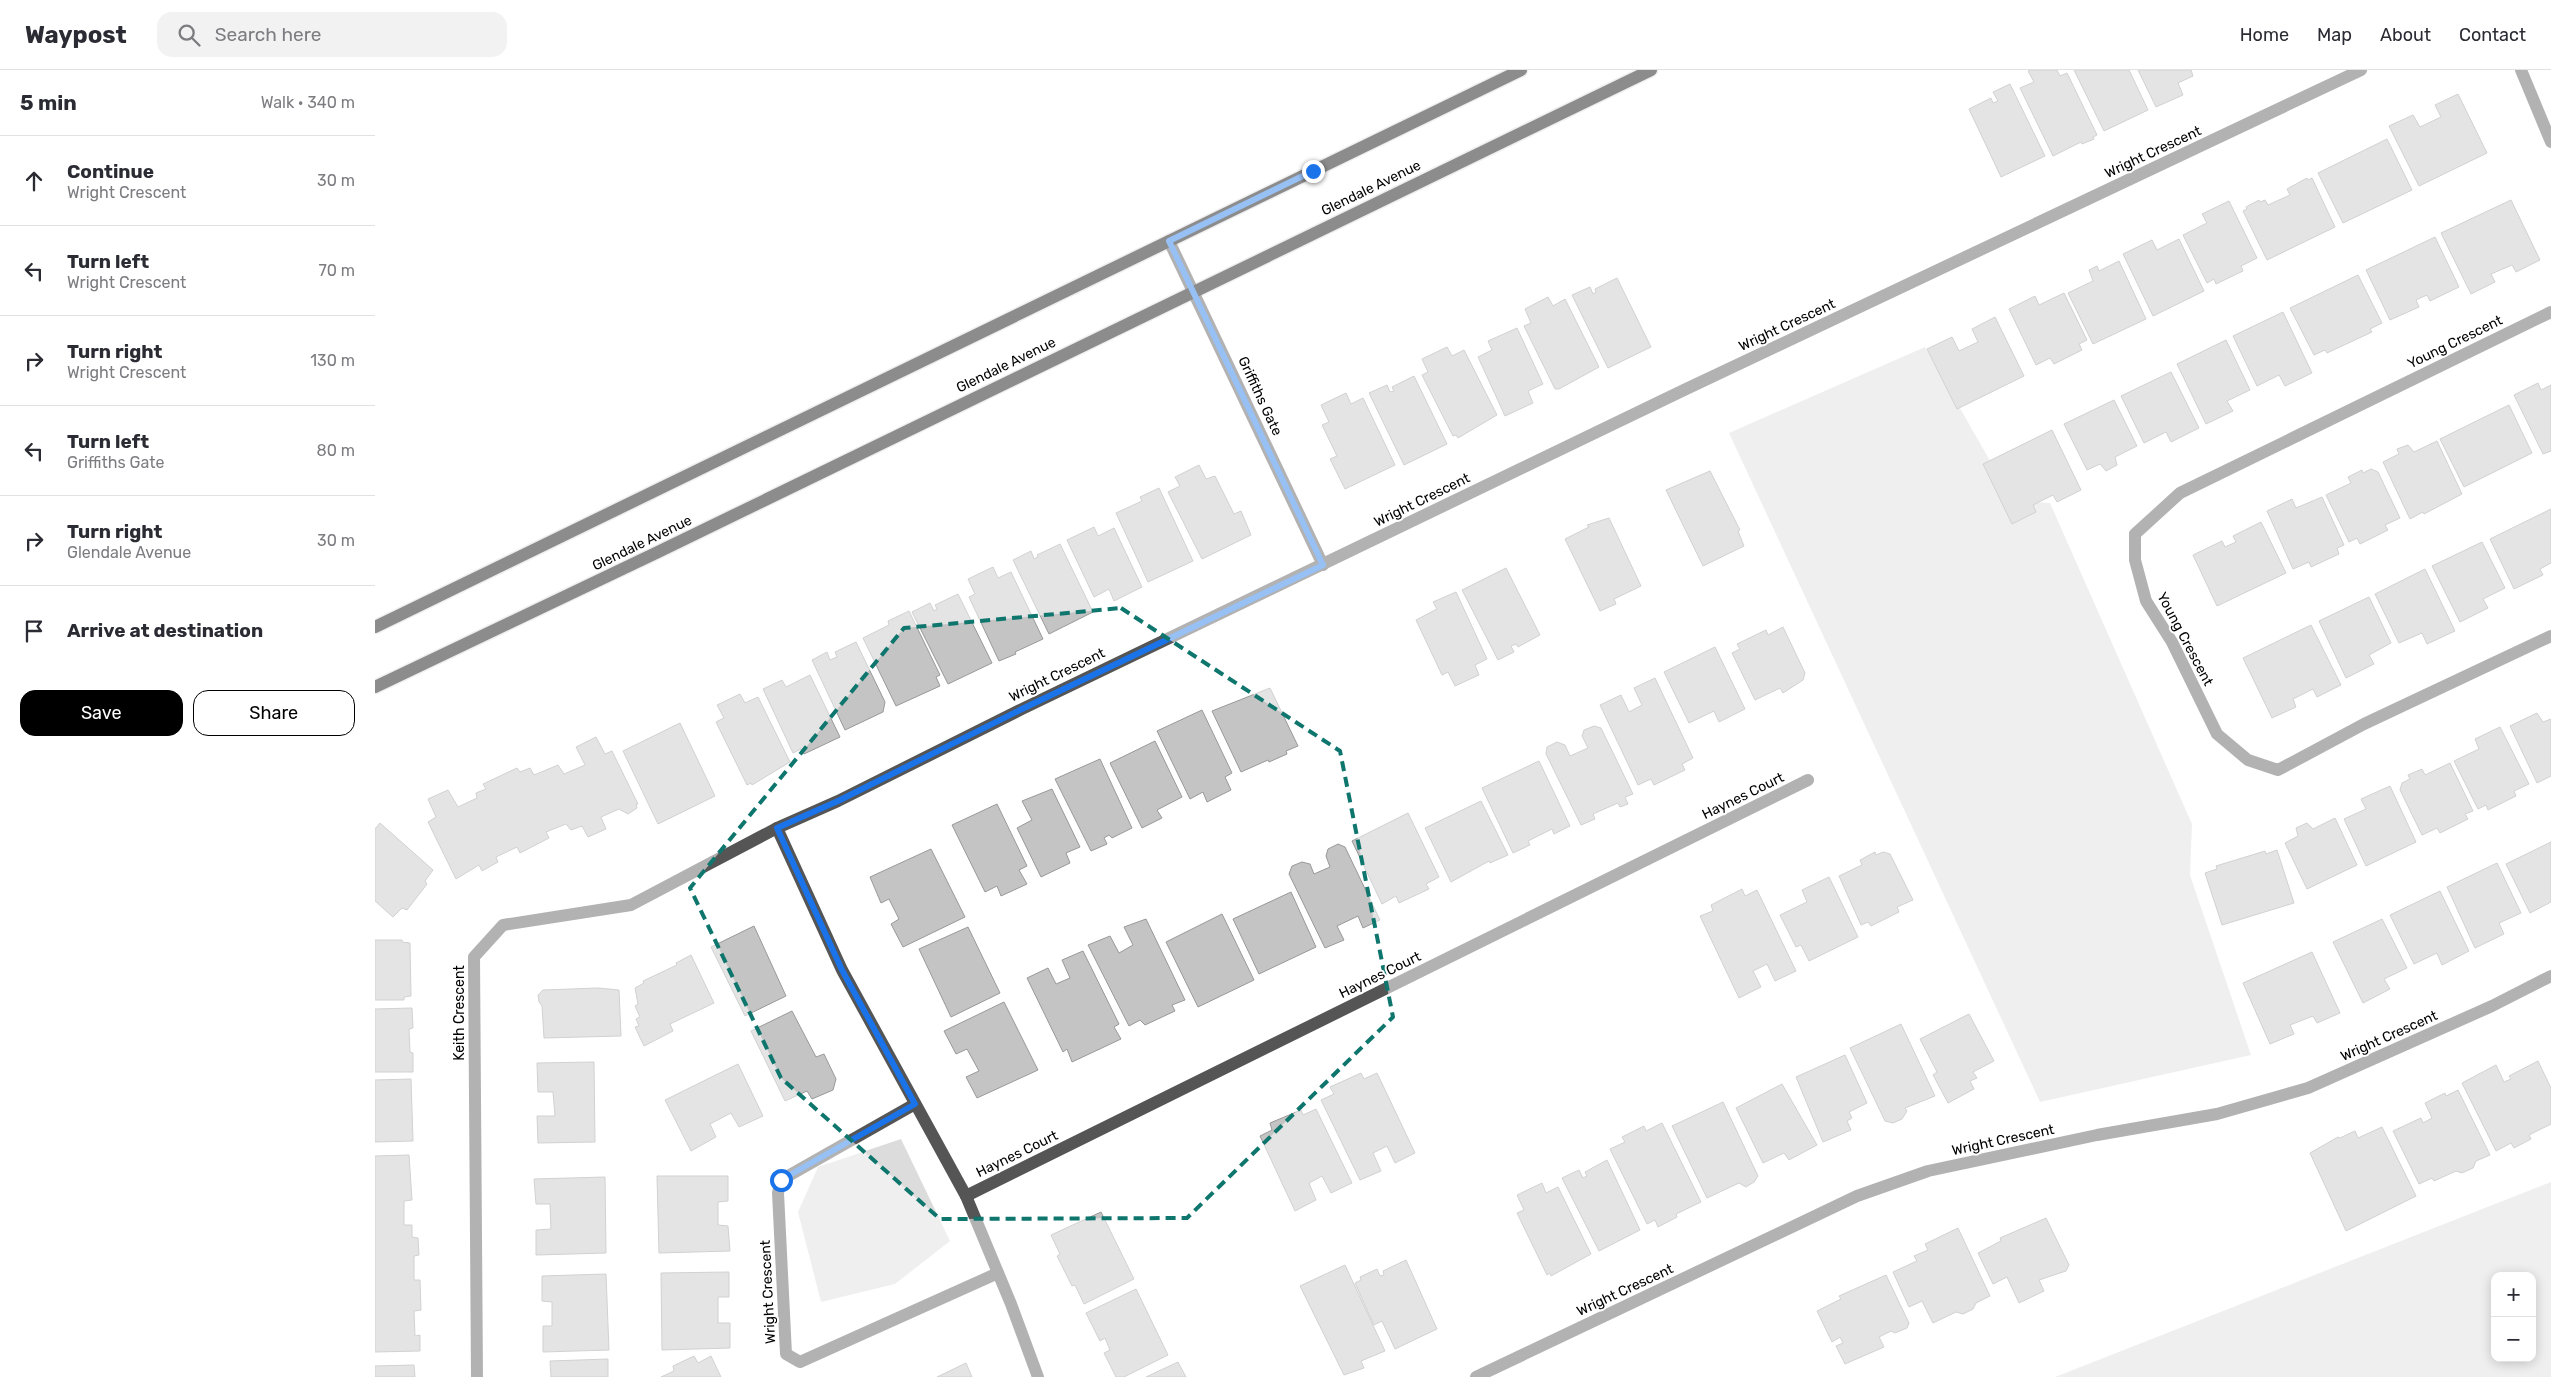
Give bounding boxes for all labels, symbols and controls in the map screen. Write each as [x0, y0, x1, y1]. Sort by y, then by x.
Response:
search box [157, 12, 507, 57]
text: Waypost [25, 21, 127, 49]
icon: search [175, 21, 203, 49]
text: Search here [215, 23, 321, 46]
text: Home [2240, 24, 2289, 46]
text: Map [2317, 24, 2352, 46]
text: About [2380, 24, 2431, 46]
text: Contact [2459, 24, 2526, 46]
text: 5 min [20, 90, 77, 115]
text: Walk · 340 m [261, 93, 355, 112]
street label: Wright Crescent [2102, 122, 2204, 182]
street label: Glendale Avenue [1318, 156, 1424, 219]
text: Continue [67, 160, 154, 183]
route end [1302, 160, 1325, 183]
icon: ahead [20, 167, 48, 195]
text: 30 m [317, 171, 355, 190]
text: Wright Crescent [67, 183, 186, 202]
text: Turn left [67, 250, 149, 273]
icon: left [20, 257, 48, 285]
text: 70 m [318, 261, 355, 280]
text: Wright Crescent [67, 273, 186, 292]
street label: Wright Crescent [1736, 295, 1838, 355]
street label: Young Crescent [2405, 311, 2506, 372]
street label: Glendale Avenue [953, 333, 1059, 396]
text: Turn right [67, 340, 162, 363]
icon: right [20, 347, 48, 375]
text: 130 m [310, 351, 355, 370]
street label: Griffiths Gate [1234, 354, 1286, 438]
text: Wright Crescent [67, 363, 186, 382]
text: Turn left [67, 430, 149, 453]
icon: left [20, 437, 48, 465]
text: 80 m [317, 441, 355, 460]
text: Griffiths Gate [67, 453, 165, 472]
street label: Wright Crescent [1371, 469, 1473, 531]
street label: Glendale Avenue [589, 511, 695, 574]
text: Turn right [67, 520, 162, 543]
icon: right [20, 527, 48, 555]
text: 30 m [317, 531, 355, 550]
text: Glendale Avenue [67, 543, 191, 562]
street label: Young Crescent [2153, 589, 2217, 689]
icon: arrive [20, 617, 48, 645]
text: Arrive at destination [67, 619, 263, 642]
street label: Wright Crescent [1006, 644, 1108, 706]
button: Save [20, 690, 183, 736]
button: Share [193, 690, 355, 736]
street label: Haynes Court [1699, 769, 1787, 823]
street label: Haynes Court [1336, 948, 1424, 1002]
street label: Keith Crescent [451, 965, 468, 1061]
street label: Wright Crescent [2338, 1007, 2441, 1065]
street label: Wright Crescent [1950, 1121, 2056, 1159]
street label: Haynes Court [973, 1127, 1061, 1181]
route start [770, 1169, 793, 1192]
street label: Wright Crescent [757, 1239, 779, 1345]
street label: Wright Crescent [1574, 1260, 1676, 1320]
map controls [2491, 1272, 2536, 1362]
button: + [2491, 1272, 2536, 1317]
button: − [2491, 1317, 2536, 1362]

